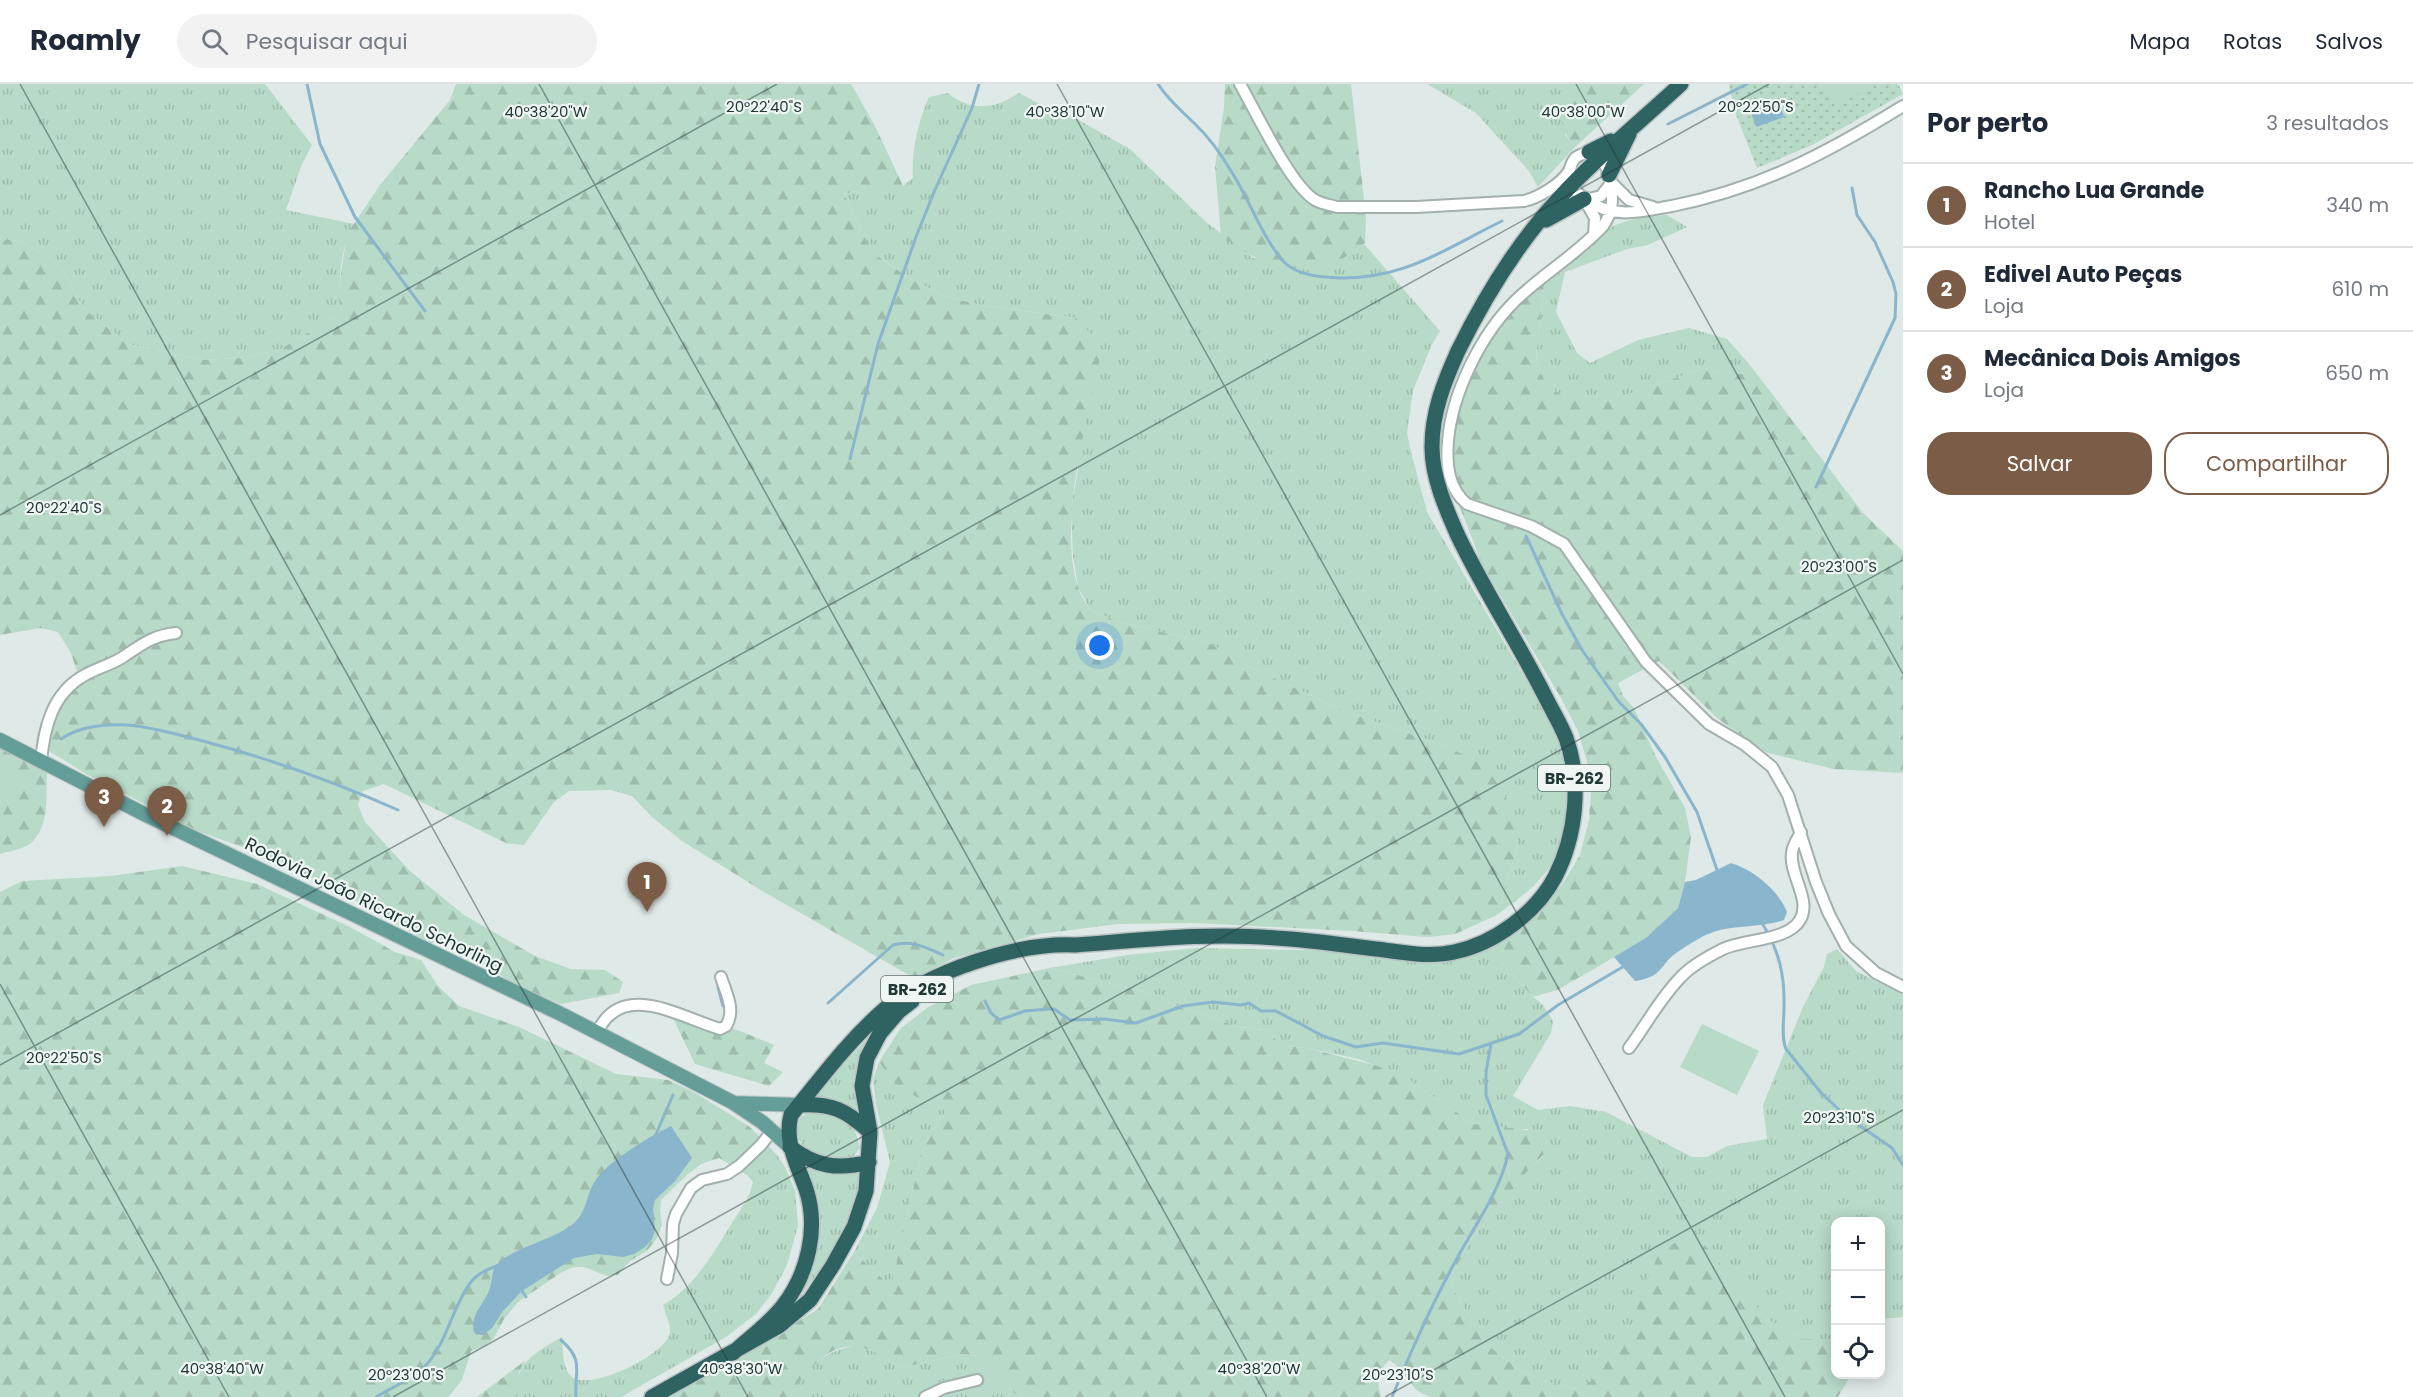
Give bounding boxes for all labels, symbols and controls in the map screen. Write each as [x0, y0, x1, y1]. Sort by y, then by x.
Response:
search box [177, 14, 597, 68]
text: Roamly [30, 21, 141, 60]
icon: search [198, 25, 231, 58]
text: Pesquisar aqui [246, 26, 408, 57]
text: Mapa [2129, 27, 2190, 56]
text: Rotas [2223, 27, 2282, 56]
text: Salvos [2315, 27, 2383, 56]
text: 20°22'40"S [726, 96, 802, 117]
text: 20°22'50"S [1718, 96, 1794, 117]
text: 40°38'20"W [505, 101, 588, 122]
text: 40°38'10"W [1026, 101, 1105, 122]
text: 40°38'00"W [1541, 101, 1625, 122]
text: Por perto [1927, 105, 2048, 141]
text: 3 resultados [2266, 109, 2389, 137]
text: Rancho Lua Grande [1984, 175, 2204, 206]
text: 1 [1943, 191, 1950, 219]
text: 340 m [2326, 191, 2389, 219]
text: Hotel [1984, 208, 2035, 236]
text: Edivel Auto Peças [1984, 259, 2182, 290]
text: 2 [1941, 275, 1952, 303]
text: 610 m [2331, 275, 2389, 303]
text: Loja [1984, 292, 2024, 320]
text: Mecânica Dois Amigos [1984, 343, 2241, 374]
text: 3 [1940, 359, 1953, 387]
text: 650 m [2325, 359, 2389, 387]
text: Loja [1984, 376, 2024, 404]
button: Salvar [1927, 432, 2152, 495]
button: Compartilhar [2164, 432, 2389, 495]
text: 20°22'40"S [26, 497, 102, 518]
text: 20°23'00"S [1801, 556, 1877, 577]
your location [1085, 631, 1114, 660]
road number: BR-262 [1538, 765, 1610, 791]
pin: 3 [84, 778, 124, 827]
pin: 2 [148, 786, 186, 836]
street label: Rodovia João Ricardo Schorling [241, 831, 508, 978]
pin: 1 [628, 862, 666, 912]
road number: BR-262 [881, 976, 953, 1002]
text: 20°22'50"S [26, 1047, 102, 1068]
text: 20°23'10"S [1803, 1107, 1875, 1128]
map controls [1831, 1217, 1885, 1379]
button: + [1831, 1217, 1885, 1271]
button: − [1831, 1271, 1885, 1325]
button: locate [1831, 1325, 1885, 1379]
text: 40°38'40"W [180, 1358, 264, 1379]
text: 40°38'30"W [700, 1358, 783, 1379]
text: 40°38'20"W [1218, 1358, 1301, 1379]
text: 20°23'00"S [368, 1364, 444, 1385]
text: 20°23'10"S [1362, 1364, 1434, 1385]

